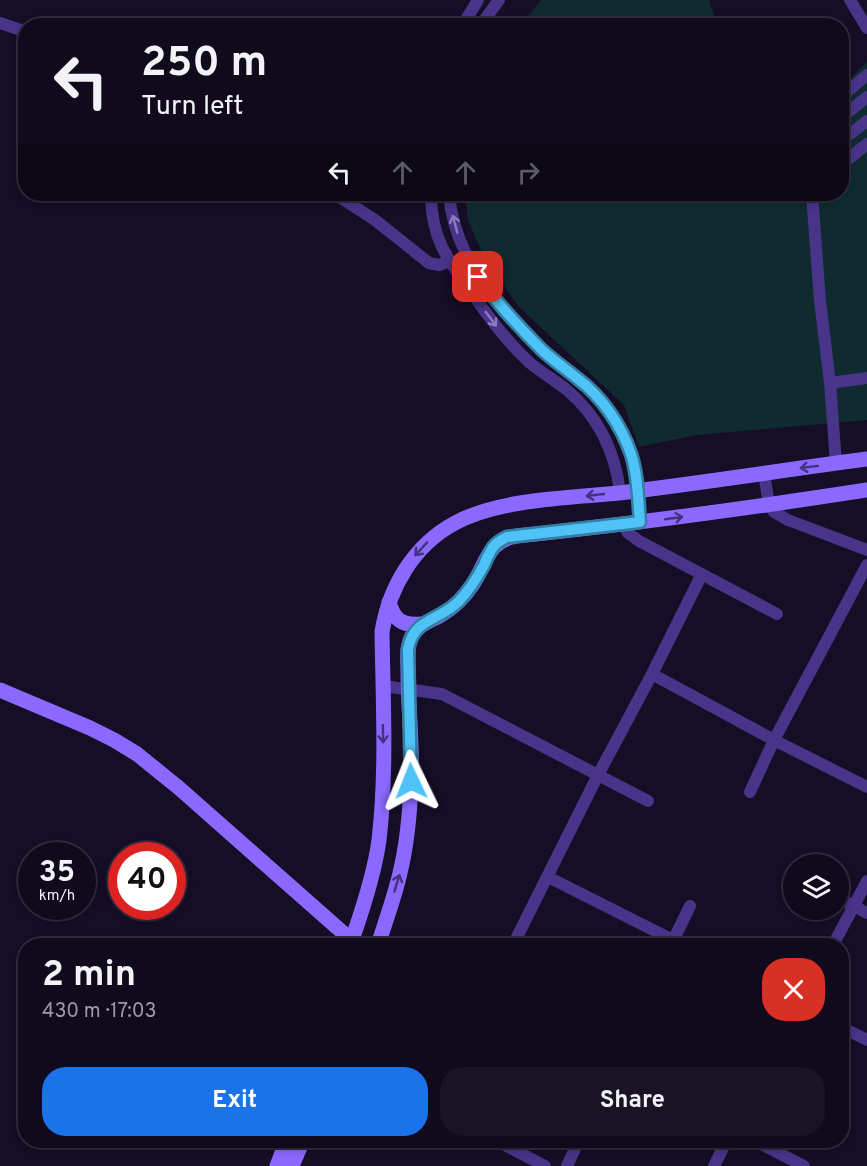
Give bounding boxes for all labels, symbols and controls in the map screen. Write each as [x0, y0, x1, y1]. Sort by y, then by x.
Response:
text: 250 m [141, 38, 267, 91]
icon: left [42, 42, 120, 120]
text: Turn left [141, 90, 243, 124]
icon: left [323, 156, 356, 189]
icon: ahead [386, 156, 419, 189]
icon: ahead [449, 156, 482, 189]
icon: right [512, 156, 545, 189]
one-way arrow [448, 215, 460, 234]
pin [452, 251, 503, 302]
icon: arrive [461, 260, 494, 293]
one-way arrow [484, 311, 497, 327]
one-way arrow [800, 461, 819, 472]
one-way arrow [585, 490, 605, 501]
one-way arrow [663, 512, 683, 523]
one-way arrow [414, 542, 428, 557]
one-way arrow [377, 724, 389, 744]
position arrow [379, 749, 443, 813]
speed limit sign: 40 [108, 842, 186, 920]
map controls [783, 854, 849, 920]
button: layers [783, 854, 849, 920]
text: 35 [39, 855, 75, 892]
one-way arrow [392, 874, 403, 893]
text: km/h [39, 887, 75, 906]
text: 2 min [42, 953, 136, 999]
button: close [762, 958, 825, 1021]
text: 430 m · 17:03 [42, 999, 157, 1025]
button: Exit [42, 1067, 428, 1136]
button: Share [440, 1067, 825, 1136]

